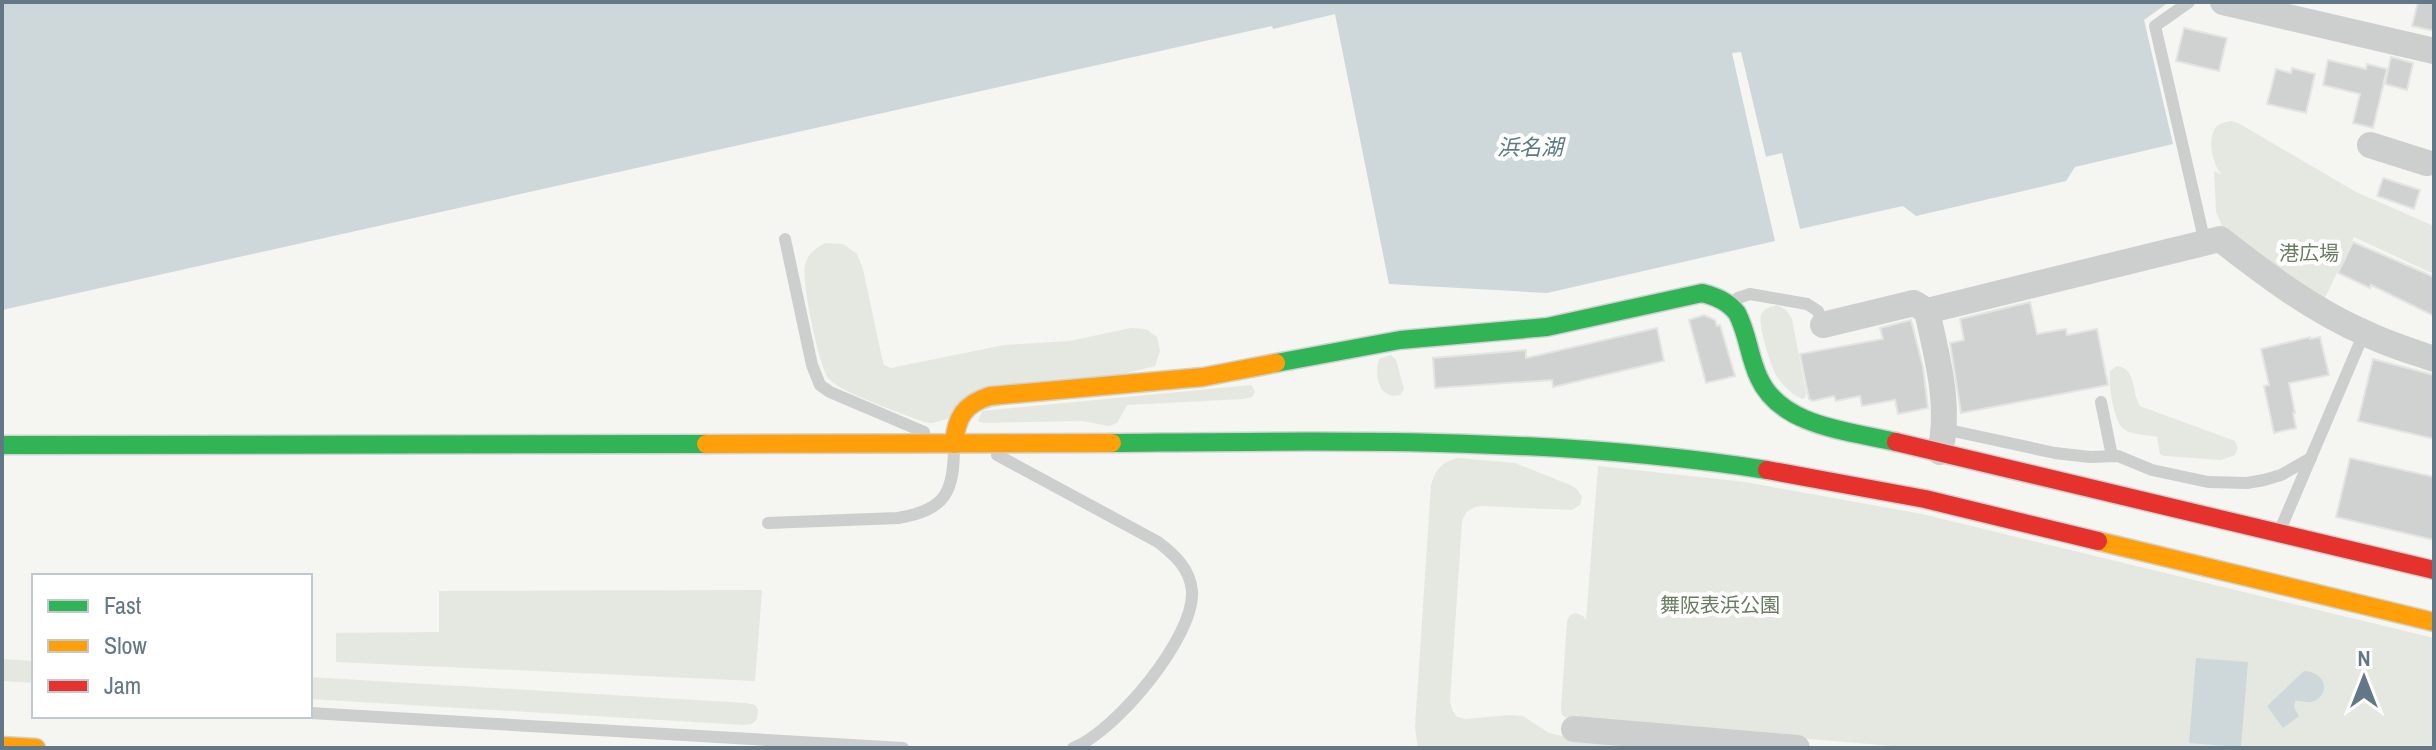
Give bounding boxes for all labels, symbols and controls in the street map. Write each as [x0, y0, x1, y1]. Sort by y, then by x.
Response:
water label: 浜名湖 [1497, 132, 1566, 162]
park label: 港広場 [2279, 239, 2339, 266]
legend [32, 574, 312, 718]
text: Fast [104, 589, 142, 621]
park label: 舞阪表浜公園 [1660, 591, 1780, 618]
text: Slow [104, 629, 147, 661]
north arrow [2324, 638, 2404, 718]
text: N [2357, 643, 2371, 673]
text: Jam [104, 669, 141, 701]

